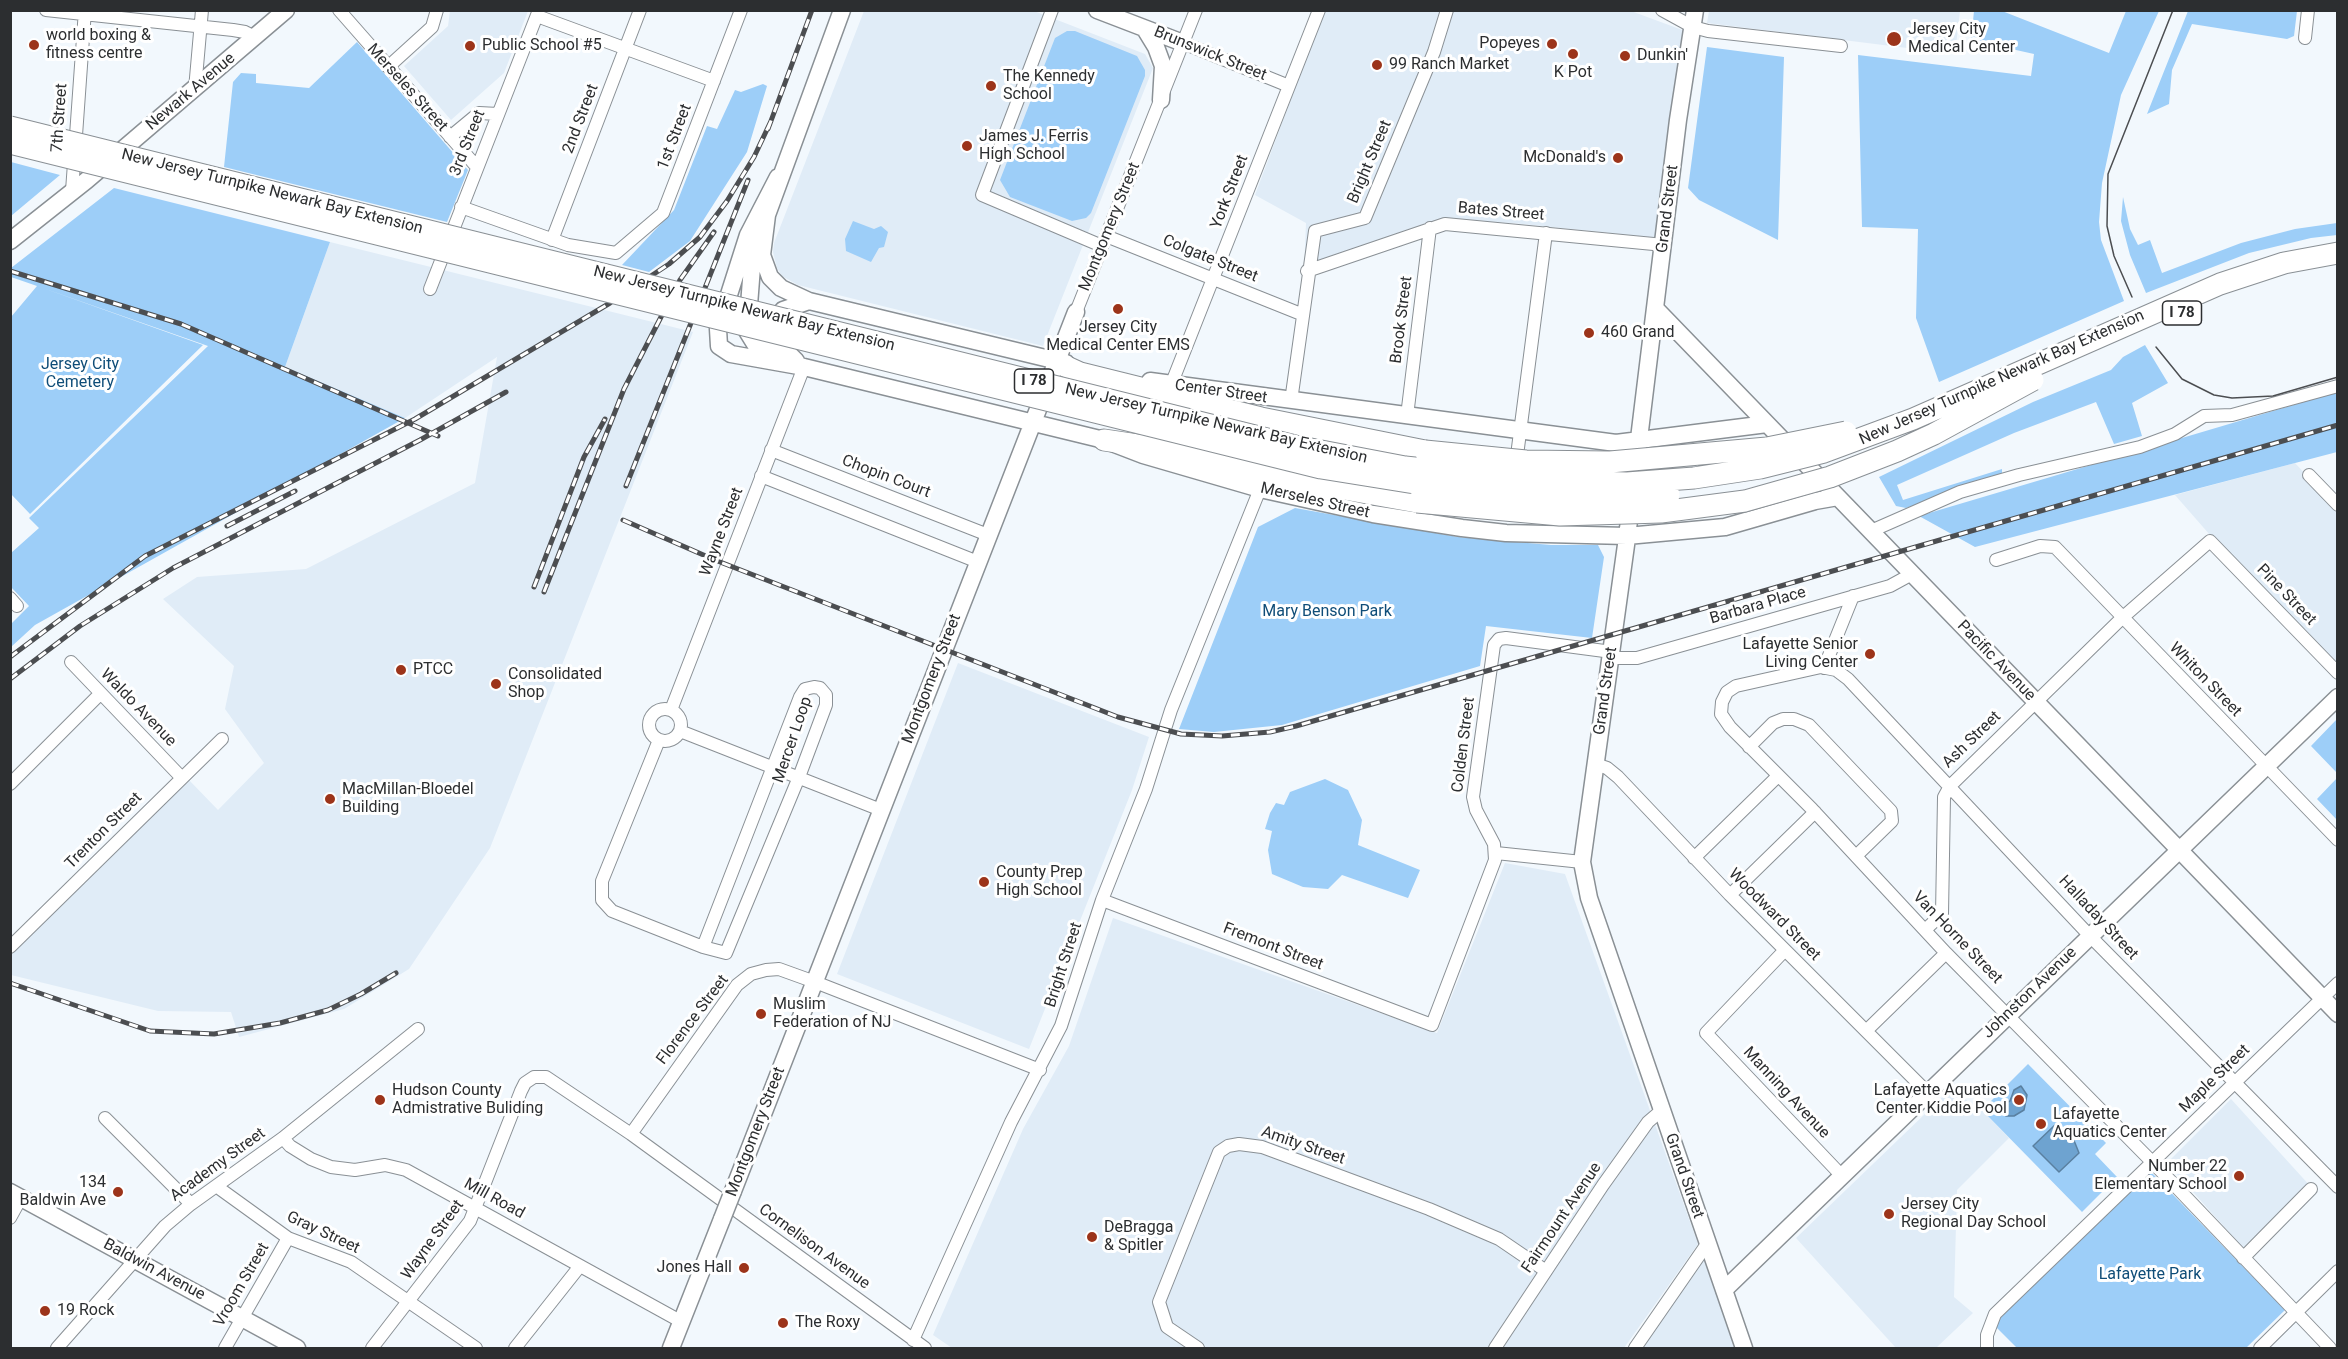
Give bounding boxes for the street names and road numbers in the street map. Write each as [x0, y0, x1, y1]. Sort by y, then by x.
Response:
street label: Brunswick Street [1151, 23, 1269, 85]
street label: Merseles Street [363, 40, 451, 136]
street label: Newark Avenue [143, 49, 239, 135]
street label: 2nd Street [559, 81, 603, 157]
street label: 7th Street [48, 83, 72, 153]
street label: 1st Street [654, 102, 696, 172]
street label: 3rd Street [446, 107, 490, 179]
street label: Bright Street [1344, 118, 1396, 206]
street label: New Jersey Turnpike Newark Bay Extension [119, 145, 425, 239]
street label: York Street [1207, 152, 1253, 232]
street label: Montgomery Street [1075, 160, 1145, 294]
street label: Grand Street [1653, 164, 1683, 254]
street label: Bates Street [1457, 199, 1545, 225]
street label: Colgate Street [1160, 231, 1260, 287]
street label: New Jersey Turnpike Newark Bay Extension [591, 262, 897, 356]
street label: Brook Street [1387, 275, 1417, 365]
road number: I 78 [2162, 301, 2202, 325]
street label: New Jersey Turnpike Newark Bay Extension [1857, 306, 2147, 450]
road number: I 78 [1014, 369, 1054, 393]
street label: Center Street [1174, 376, 1268, 408]
street label: New Jersey Turnpike Newark Bay Extension [1063, 380, 1369, 468]
street label: Chopin Court [839, 451, 933, 503]
street label: Merseles Street [1259, 479, 1371, 523]
street label: Wayne Street [696, 485, 748, 579]
street label: Pine Street [2252, 560, 2320, 630]
street label: Barbara Place [1708, 583, 1808, 629]
street label: Montgomery Street [898, 612, 966, 746]
street label: Pacific Avenue [1953, 617, 2039, 705]
street label: Whiton Street [2165, 639, 2245, 721]
street label: Grand Street [1590, 646, 1622, 736]
street label: Waldo Avenue [96, 665, 180, 751]
street label: Mercer Loop [769, 694, 817, 786]
street label: Colden Street [1449, 696, 1479, 794]
street label: Ash Street [1939, 708, 2005, 772]
street label: Trenton Street [62, 789, 146, 873]
street label: Woodward Street [1724, 865, 1824, 965]
street label: Halladay Street [2054, 872, 2142, 964]
street label: Van Horne Street [1908, 888, 2006, 988]
street label: Fremont Street [1220, 919, 1326, 975]
street label: Bright Street [1041, 920, 1087, 1010]
street label: Johnston Avenue [1979, 943, 2081, 1043]
street label: Florence Street [653, 971, 733, 1069]
street label: Maple Street [2176, 1041, 2254, 1117]
street label: Manning Avenue [1739, 1043, 1833, 1143]
street label: Montgomery Street [722, 1065, 790, 1199]
street label: Amity Street [1259, 1123, 1347, 1169]
street label: Academy Street [167, 1124, 269, 1206]
street label: Grand Street [1660, 1131, 1708, 1221]
street label: Fairmount Avenue [1518, 1159, 1606, 1277]
street label: Mill Road [460, 1175, 528, 1223]
street label: Wayne Street [398, 1196, 468, 1284]
street label: Cornelison Avenue [755, 1200, 873, 1294]
street label: Gray Street [283, 1208, 363, 1258]
street label: Baldwin Avenue [100, 1235, 208, 1305]
street label: Vroom Street [210, 1240, 274, 1330]

